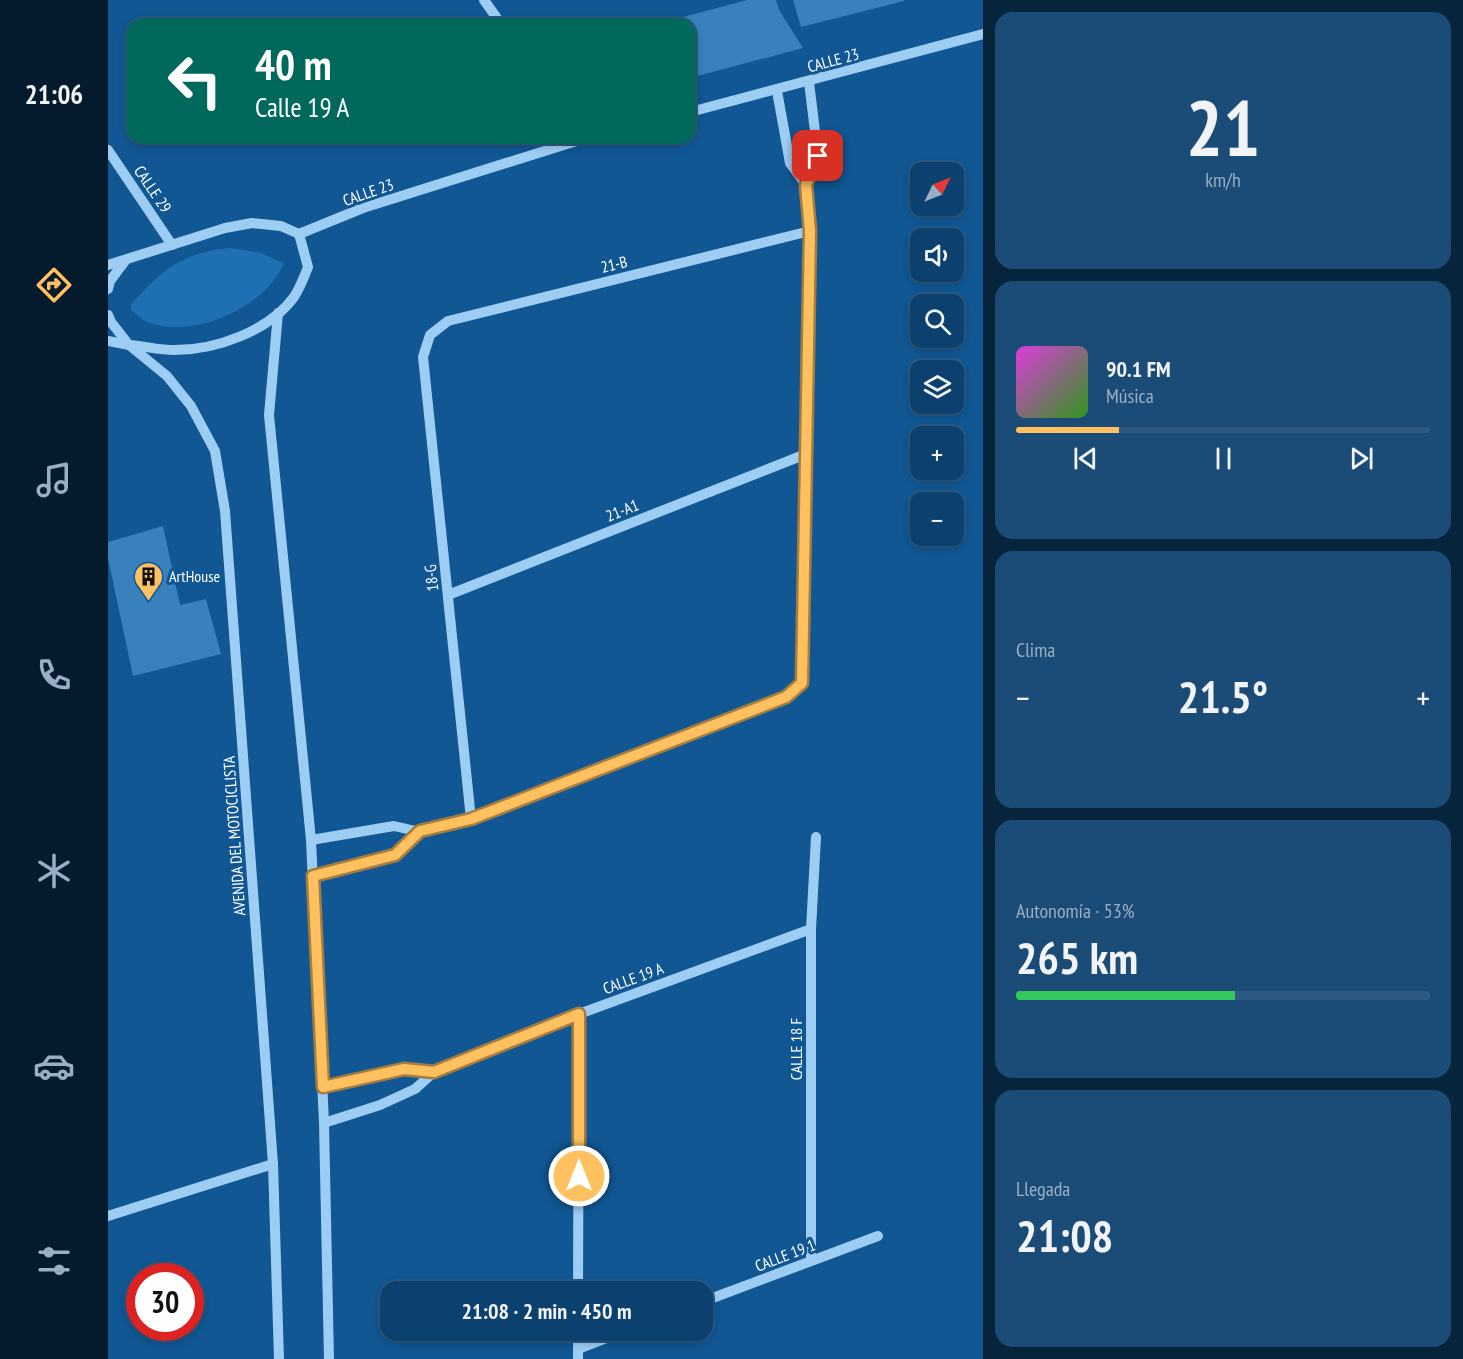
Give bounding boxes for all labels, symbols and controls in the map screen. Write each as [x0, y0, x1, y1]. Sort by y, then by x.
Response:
text: 40 m [255, 37, 332, 92]
icon: left [156, 42, 234, 120]
street label: CALLE 23 [805, 44, 861, 76]
text: 21:06 [25, 77, 83, 111]
text: 21 [1186, 77, 1260, 178]
text: Calle 19 A [255, 90, 349, 124]
pin [792, 130, 843, 181]
icon: arrive [801, 139, 834, 172]
street label: CALLE 29 [130, 162, 176, 216]
north arrow [910, 162, 964, 216]
map controls [910, 162, 964, 546]
text: km/h [1205, 167, 1241, 193]
street label: CALLE 23 [340, 174, 396, 210]
button: sound [910, 228, 964, 282]
street label: 21-B [599, 251, 629, 277]
icon: directions [33, 264, 75, 306]
button: search [910, 294, 964, 348]
text: 90.1 FM [1106, 355, 1171, 383]
button: layers [910, 360, 964, 414]
text: Música [1106, 383, 1154, 409]
button: + [910, 426, 964, 480]
icon: previous [1069, 442, 1102, 475]
icon: pause [1207, 442, 1240, 475]
icon: next [1345, 442, 1378, 475]
icon: music [33, 459, 75, 501]
button: − [910, 492, 964, 546]
street label: 21-A1 [603, 494, 641, 526]
building icon: ArtHouse [132, 560, 164, 602]
street label: 18-G [420, 563, 442, 592]
place label: ArtHouse [169, 566, 220, 586]
text: Clima [1016, 637, 1055, 663]
icon: phone [33, 654, 75, 696]
text: 21.5° [1178, 667, 1268, 725]
text: − [1016, 676, 1030, 719]
text: + [1416, 676, 1430, 719]
street label: AVENIDA DEL MOTOCICLISTA [218, 755, 250, 916]
icon: climate [33, 850, 75, 892]
text: Autonomía · 53% [1016, 898, 1134, 924]
text: 265 km [1016, 928, 1138, 986]
street label: CALLE 19 A [600, 958, 666, 998]
street label: CALLE 18 F [786, 1018, 806, 1080]
icon: car [33, 1045, 75, 1087]
position arrow [547, 1144, 611, 1208]
text: Llegada [1016, 1176, 1070, 1202]
text: 21:08 [1016, 1206, 1113, 1264]
street label: CALLE 19 1 [752, 1234, 818, 1276]
icon: filters [33, 1240, 75, 1282]
speed limit sign: 30 [126, 1263, 204, 1341]
text: 21:08 · 2 min · 450 m [461, 1297, 632, 1325]

